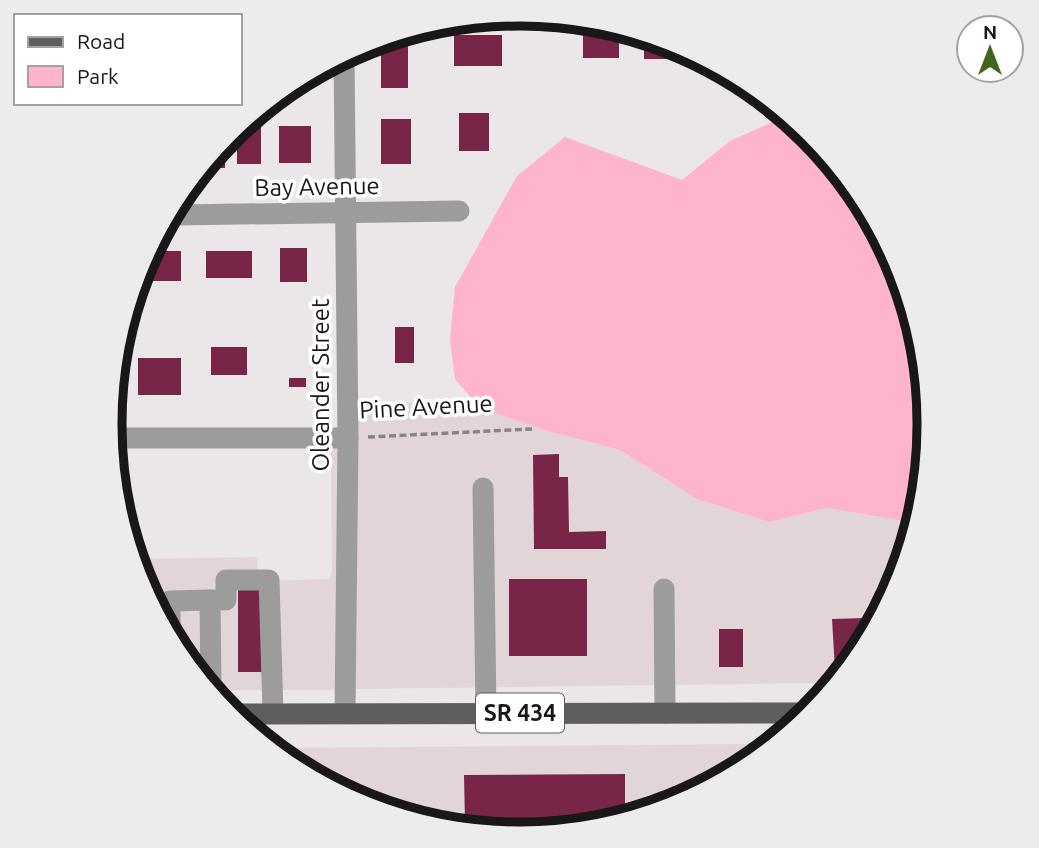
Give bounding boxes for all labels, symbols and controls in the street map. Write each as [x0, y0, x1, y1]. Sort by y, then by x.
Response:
legend [14, 14, 242, 105]
north arrow [955, 14, 1025, 84]
text: N [983, 21, 997, 43]
text: Road [77, 29, 125, 53]
text: Park [77, 64, 119, 88]
street label: Bay Avenue [254, 172, 380, 201]
street label: Oleander Street [307, 298, 334, 472]
street label: Pine Avenue [359, 390, 493, 423]
road number: SR 434 [476, 694, 564, 733]

